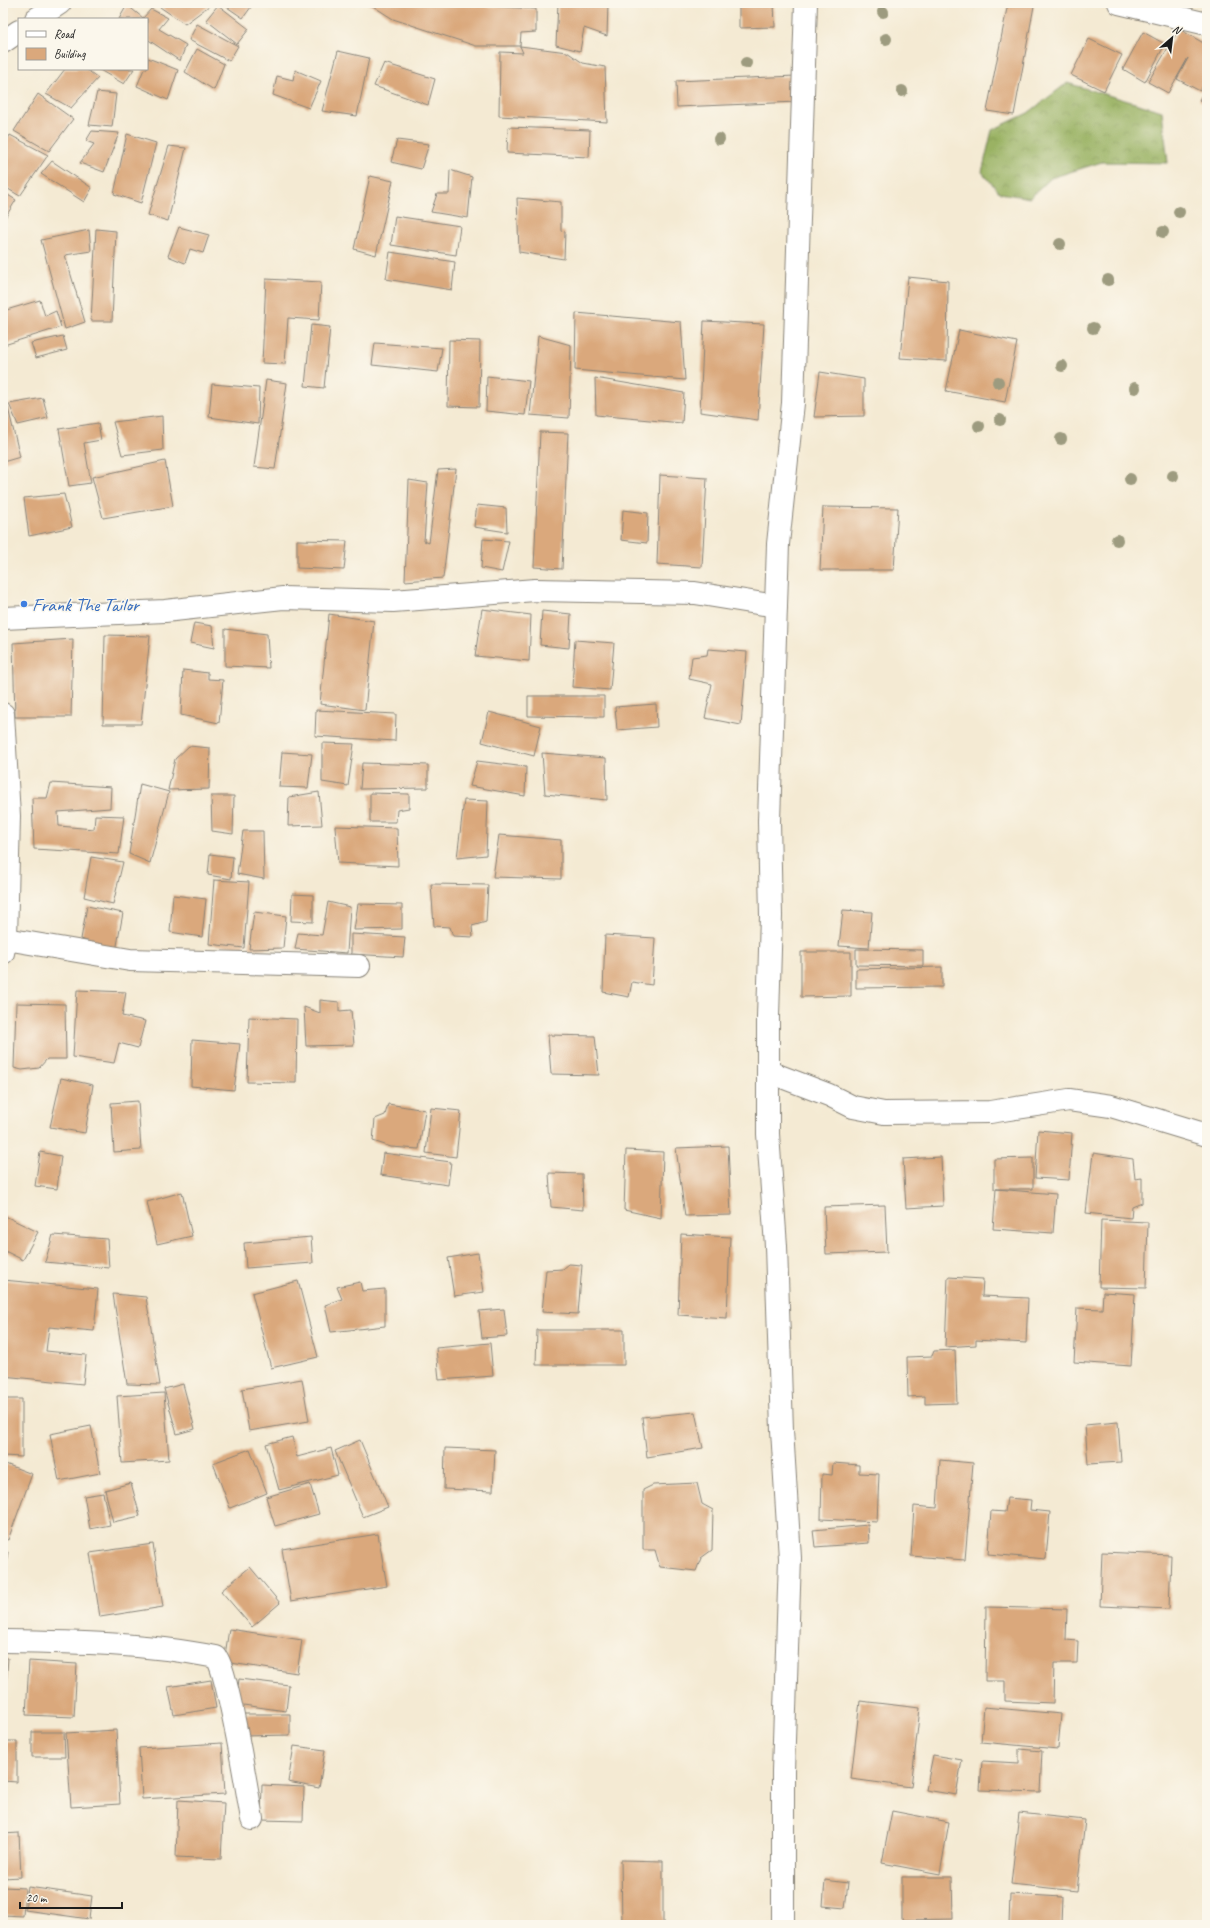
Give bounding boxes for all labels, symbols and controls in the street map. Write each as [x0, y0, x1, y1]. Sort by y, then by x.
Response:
legend [18, 18, 148, 70]
north arrow [1152, 18, 1192, 58]
text: N [1170, 21, 1185, 38]
text: Road [54, 26, 76, 42]
text: Building [54, 46, 86, 62]
place label: Frank The Tailor [32, 593, 141, 617]
marker: Frank The Tailor [19, 599, 29, 609]
scale bar [20, 1884, 122, 1910]
text: 20 m [26, 1890, 48, 1906]

